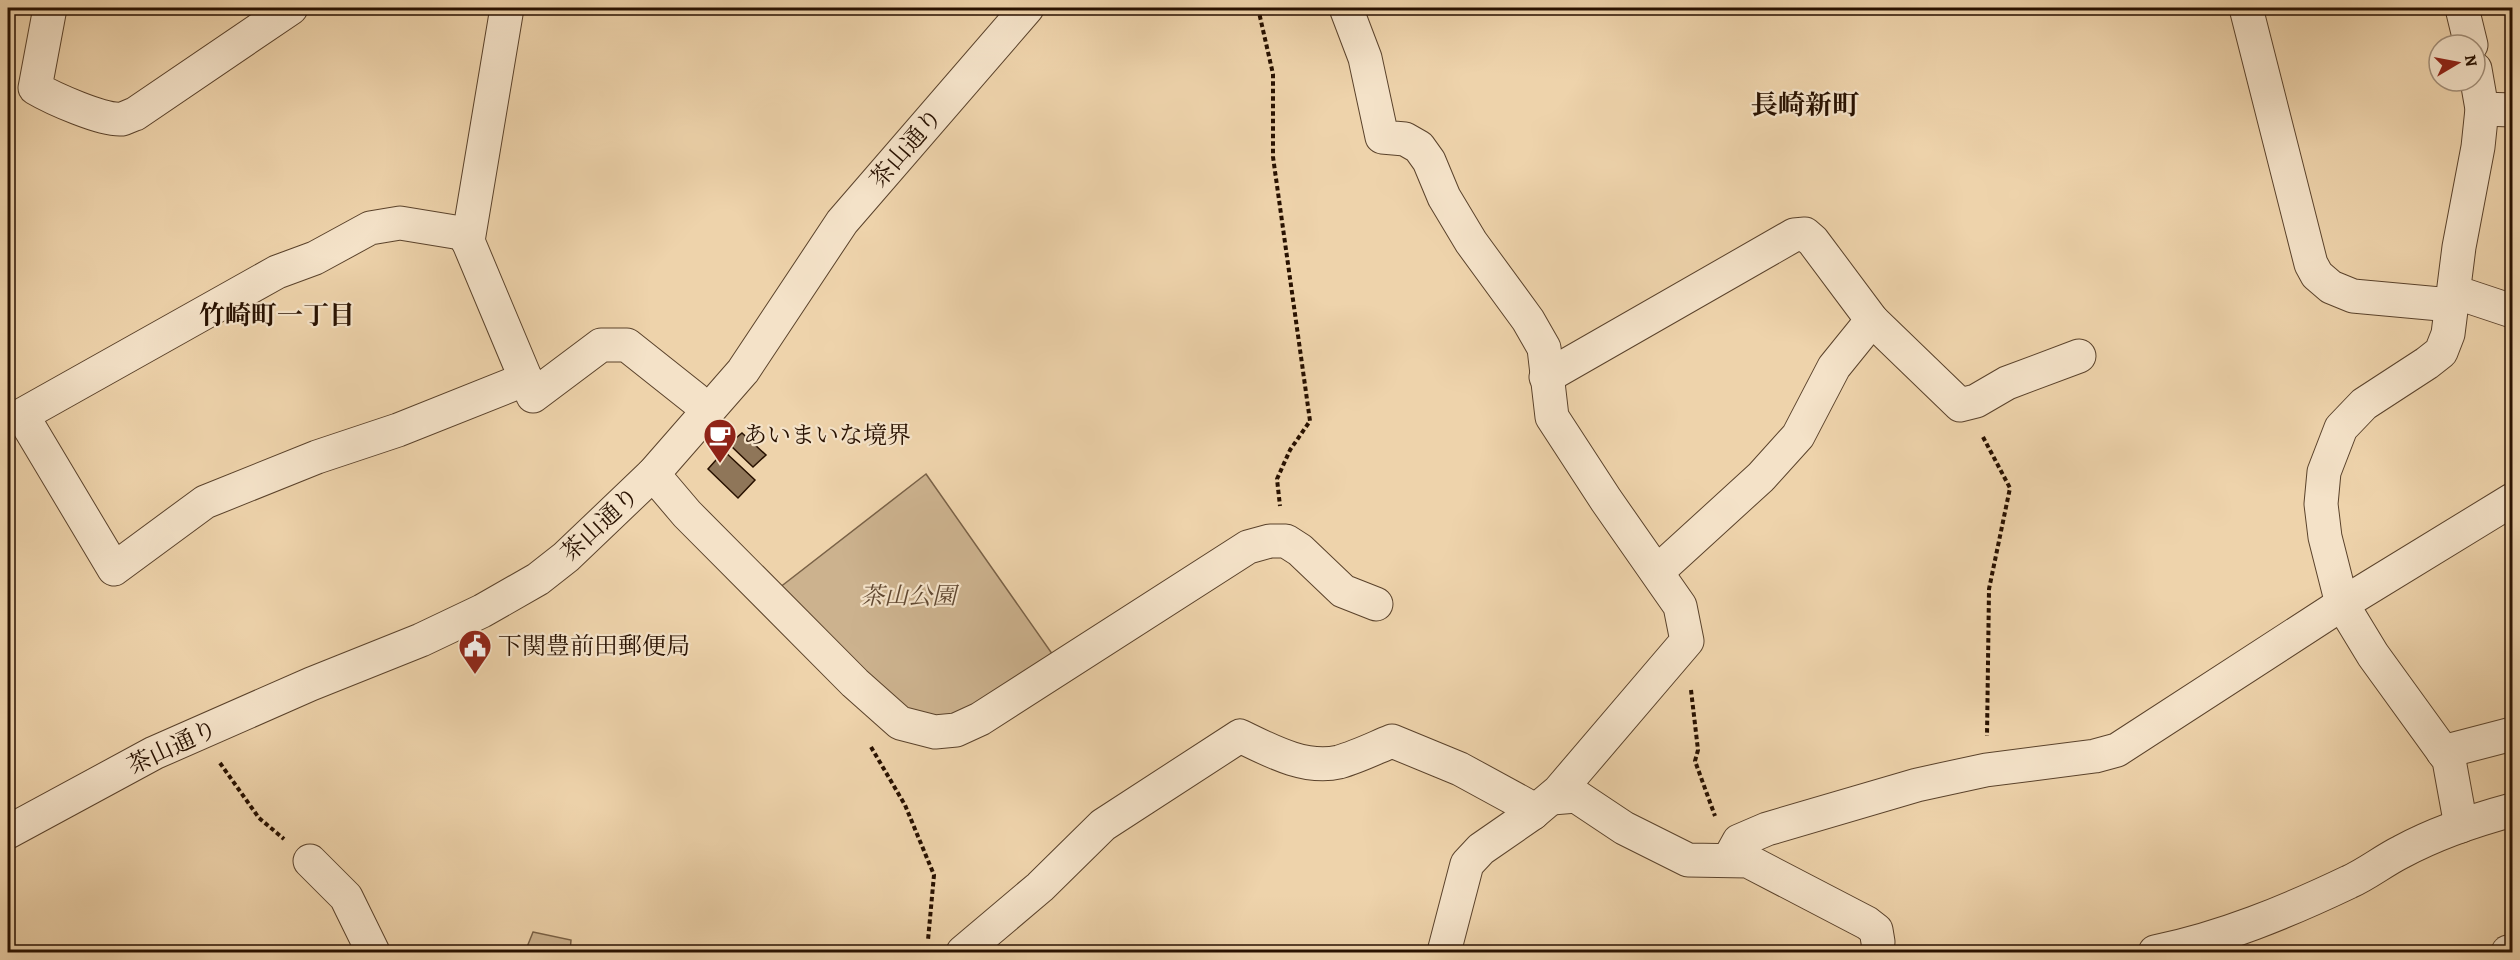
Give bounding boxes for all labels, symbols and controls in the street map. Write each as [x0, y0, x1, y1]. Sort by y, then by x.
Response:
north arrow [2427, 33, 2487, 93]
text: N [2459, 53, 2483, 69]
district label: 長崎新町 [1751, 87, 1859, 123]
street label: 茶山通り [862, 101, 950, 195]
district label: 竹崎町一丁目 [199, 298, 355, 333]
cafe icon: あいまいな境界 [702, 417, 738, 464]
place label: あいまいな境界 [743, 419, 911, 451]
street label: 茶山通り [554, 480, 646, 568]
park label: 茶山公園 [860, 580, 960, 612]
public building icon: 下関豊前田郵便局 [457, 628, 493, 675]
place label: 下関豊前田郵便局 [498, 630, 690, 662]
street label: 茶山通り [122, 712, 222, 782]

